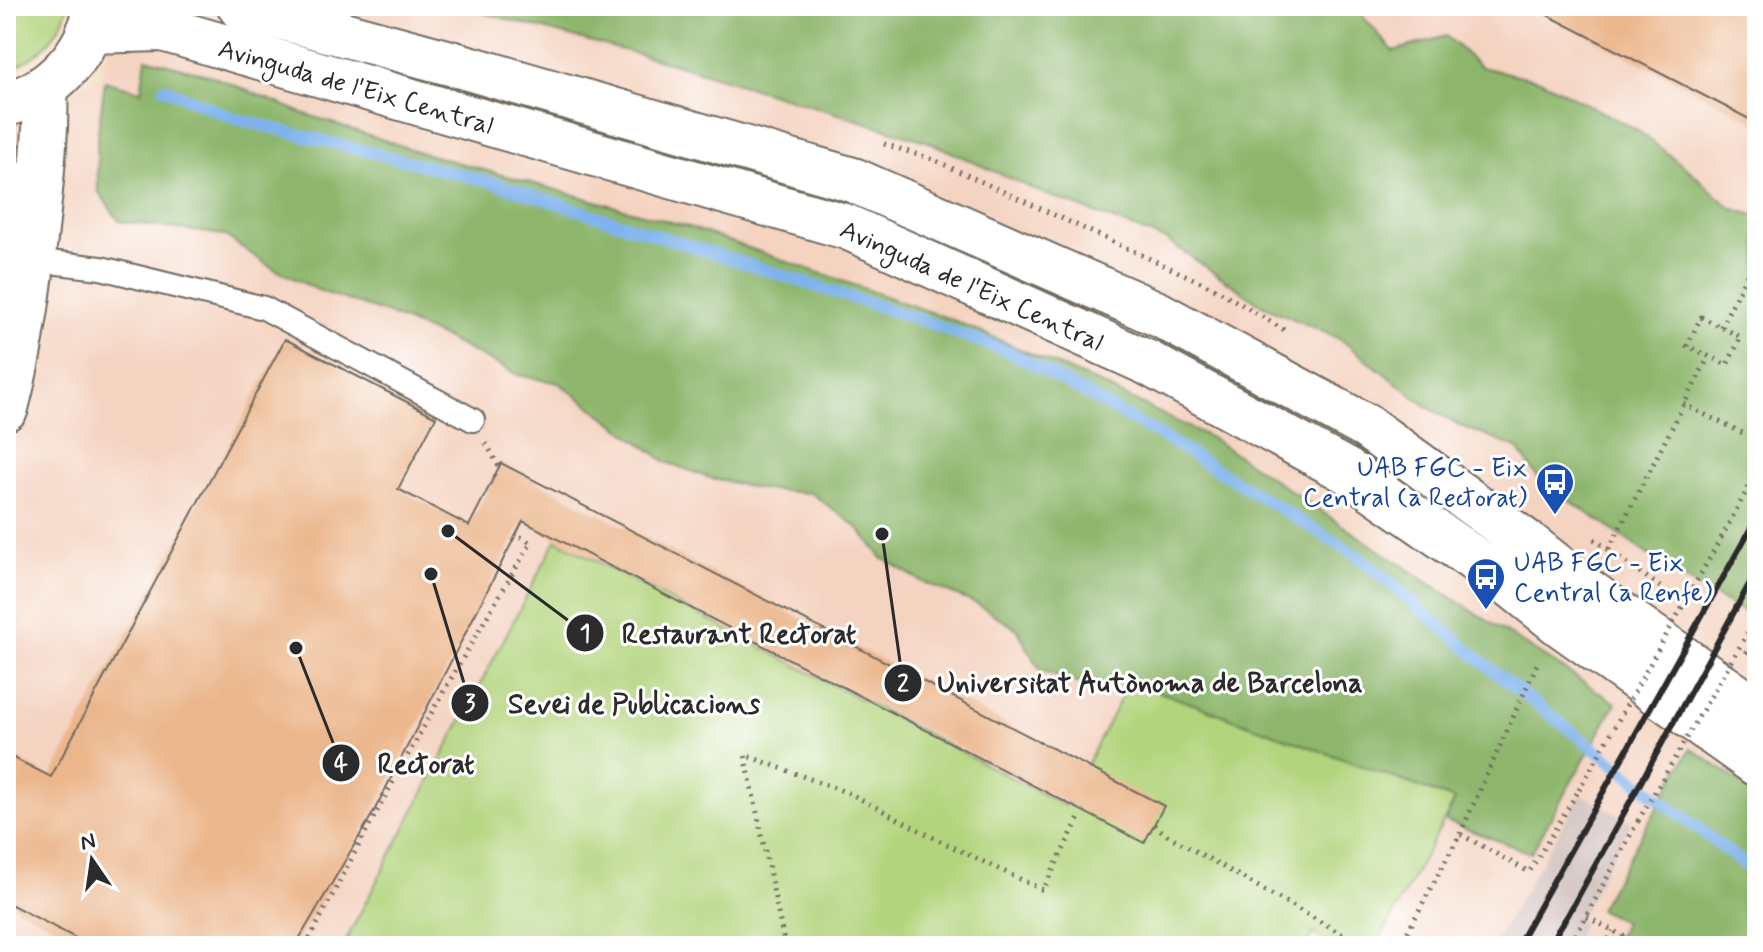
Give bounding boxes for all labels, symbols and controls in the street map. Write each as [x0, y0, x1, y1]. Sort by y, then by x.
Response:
street label: Avinguda de l'Eix Central [213, 32, 497, 145]
street label: Avinguda de l'Eix Central [833, 213, 1108, 362]
place label: UAB FGC - Eix Central (a Rectorat) [1303, 452, 1527, 516]
bus stop icon: UAB FGC - Eix Central (a Rectorat) [1534, 461, 1576, 516]
place label: UAB FGC - Eix Central (a Renfe) [1514, 547, 1712, 611]
bus stop icon: UAB FGC - Eix Central (a Renfe) [1465, 556, 1507, 611]
callout: Restaurant Rectorat [565, 607, 872, 659]
text: Restaurant Rectorat [622, 617, 857, 654]
text: 1 [580, 619, 590, 650]
callout: Universitat Autònoma de Barcelona [883, 657, 1377, 709]
text: Universitat Autònoma de Barcelona [937, 666, 1363, 703]
text: 2 [897, 669, 909, 700]
callout: Sevei de Publicacions [450, 677, 779, 729]
text: Sevei de Publicacions [508, 687, 761, 724]
text: 3 [465, 689, 476, 720]
callout: Rectorat [321, 737, 490, 789]
text: Rectorat [378, 747, 475, 784]
text: 4 [334, 749, 348, 780]
north arrow [52, 820, 132, 900]
text: N [78, 827, 98, 858]

